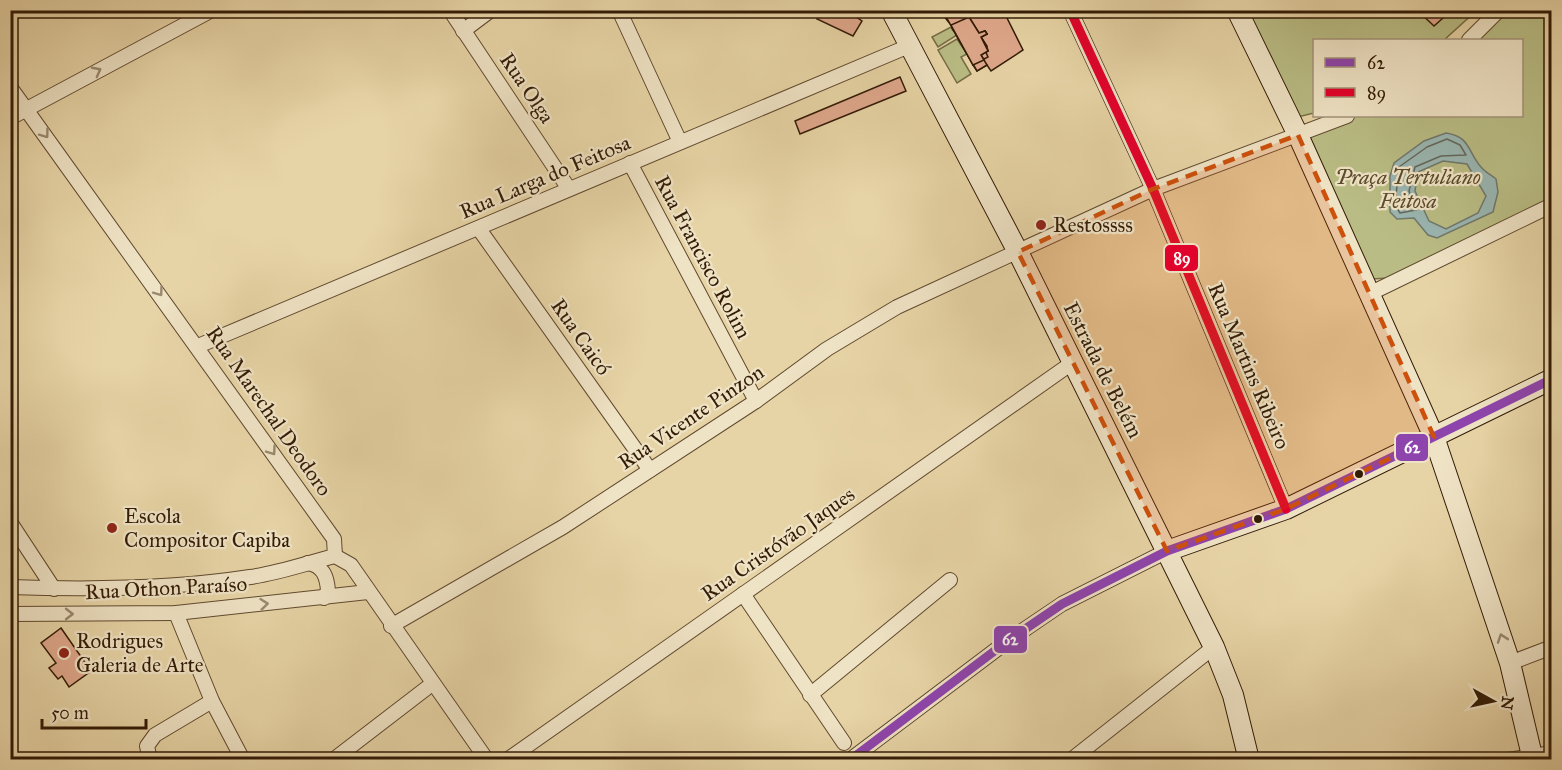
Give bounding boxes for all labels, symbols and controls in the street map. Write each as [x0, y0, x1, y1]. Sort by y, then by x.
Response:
legend [1313, 39, 1523, 117]
street label: Rua Olga [494, 48, 560, 128]
text: 62 [1367, 52, 1385, 74]
one-way arrow [91, 67, 101, 78]
text: 89 [1367, 82, 1386, 104]
one-way arrow [38, 128, 49, 139]
street label: Rua Larga do Feitosa [456, 129, 634, 225]
park label: Praça Tertuliano Feitosa [1335, 164, 1481, 214]
street label: Rua Francisco Rolim [649, 171, 757, 343]
place label: Restossss [1053, 212, 1133, 238]
marker: Restossss [1034, 218, 1048, 232]
line badge: 89 [1164, 244, 1199, 272]
text: 89 [1173, 249, 1191, 269]
street label: Rua Martins Ribeiro [1202, 279, 1296, 453]
one-way arrow [152, 286, 163, 297]
street label: Rua Caicó [545, 294, 617, 381]
street label: Estrada de Belém [1058, 298, 1149, 443]
street label: Rua Marechal Deodoro [201, 321, 338, 501]
street label: Rua Vicente Pinzon [613, 359, 769, 475]
line badge: 62 [1395, 433, 1429, 462]
text: 62 [1404, 438, 1421, 457]
one-way arrow [265, 445, 276, 456]
unlabelled marker [1353, 468, 1365, 480]
street label: Rua Cristóvão Jaques [696, 481, 860, 607]
place label: Escola Compositor Capiba [124, 503, 290, 553]
unlabelled marker [1252, 513, 1264, 525]
marker: Escola Compositor Capiba [105, 521, 119, 535]
street label: Rua Othon Paraíso [84, 571, 248, 605]
one-way arrow [259, 598, 268, 611]
one-way arrow [64, 608, 73, 620]
line badge: 62 [993, 625, 1028, 654]
place label: Rodrigues Galeria de Arte [76, 628, 204, 678]
text: 62 [1002, 630, 1019, 649]
one-way arrow [1496, 633, 1509, 644]
marker: Rodrigues Galeria de Arte [57, 646, 71, 660]
north arrow [1463, 671, 1523, 731]
scale bar [42, 692, 146, 730]
text: N [1497, 695, 1518, 711]
text: 50 m [51, 702, 89, 724]

